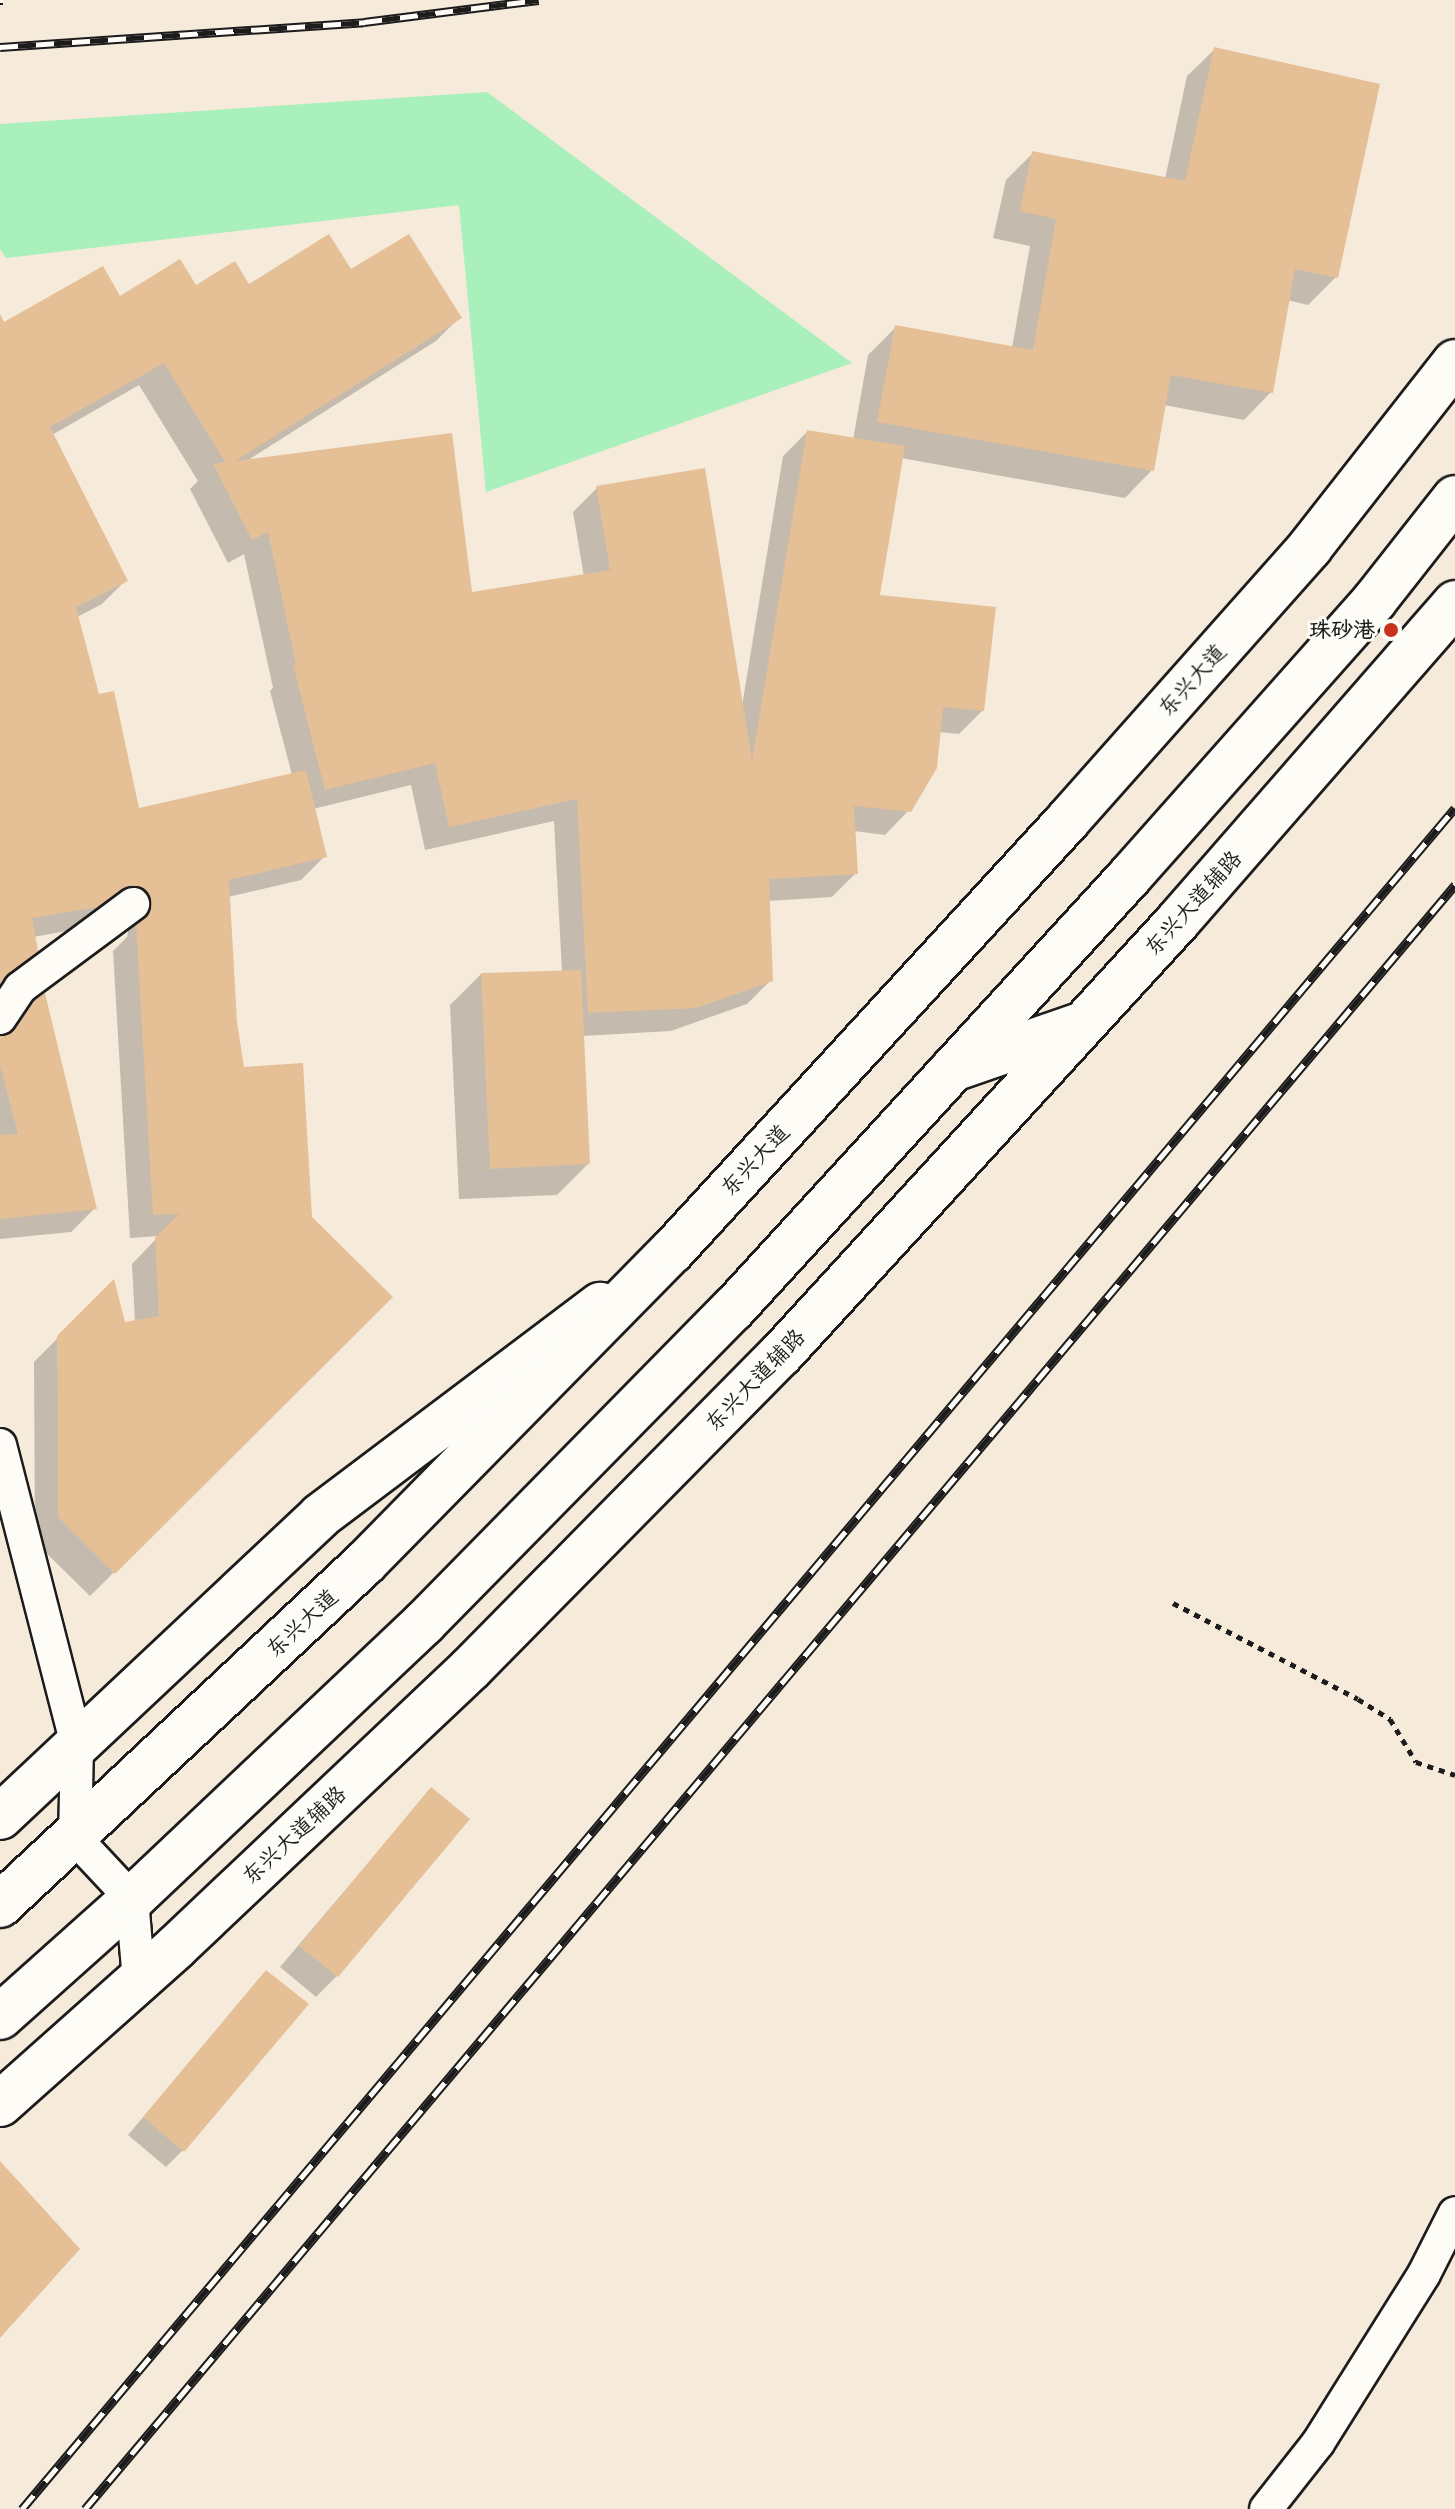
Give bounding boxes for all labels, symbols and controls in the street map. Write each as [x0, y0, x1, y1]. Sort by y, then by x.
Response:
place label: 珠砂港 [1309, 617, 1375, 643]
marker: 珠砂港 [1382, 621, 1400, 639]
street label: 东兴大道 [1153, 638, 1231, 722]
street label: 东兴大道辅路 [1139, 845, 1247, 961]
street label: 东兴大道 [715, 1119, 795, 1201]
street label: 东兴大道辅路 [700, 1323, 810, 1437]
street label: 东兴大道 [261, 1583, 343, 1663]
street label: 东兴大道辅路 [237, 1780, 351, 1890]

